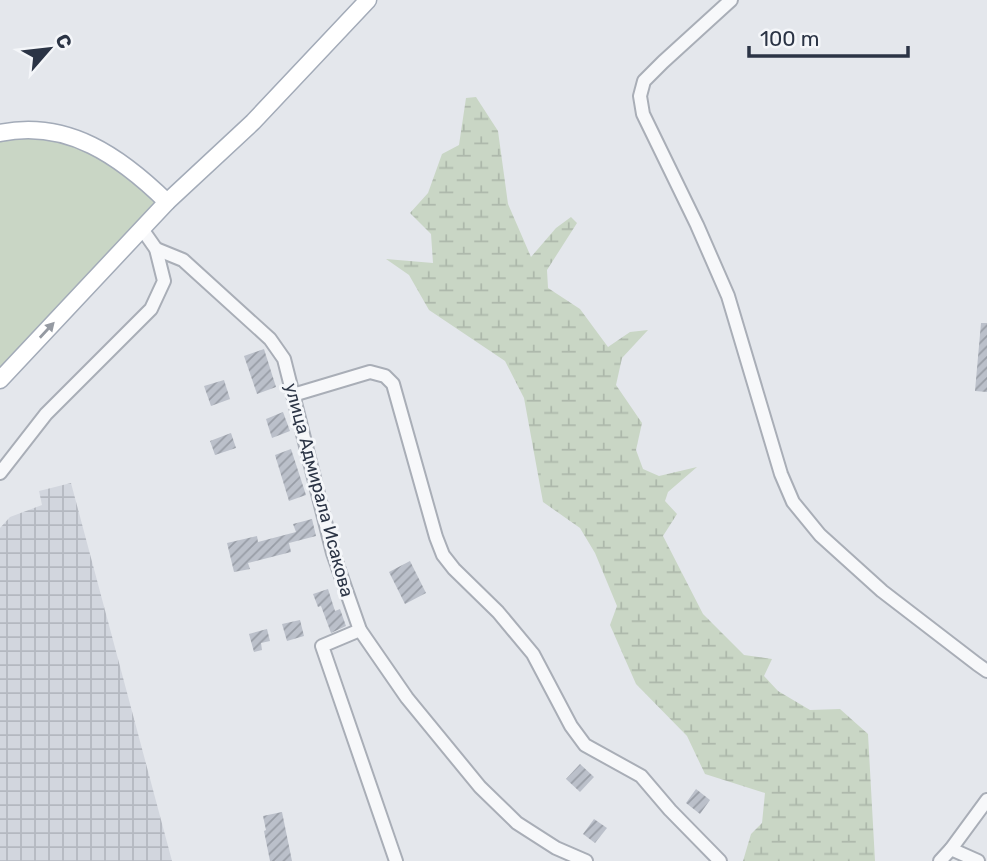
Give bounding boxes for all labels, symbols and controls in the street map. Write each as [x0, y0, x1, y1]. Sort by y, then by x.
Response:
north arrow [14, 14, 84, 84]
scale bar [749, 14, 908, 58]
text: 100 m [760, 26, 819, 51]
text: С [50, 30, 77, 53]
one-way arrow [38, 322, 54, 339]
street label: улица Адмирала Исакова [280, 381, 358, 599]

